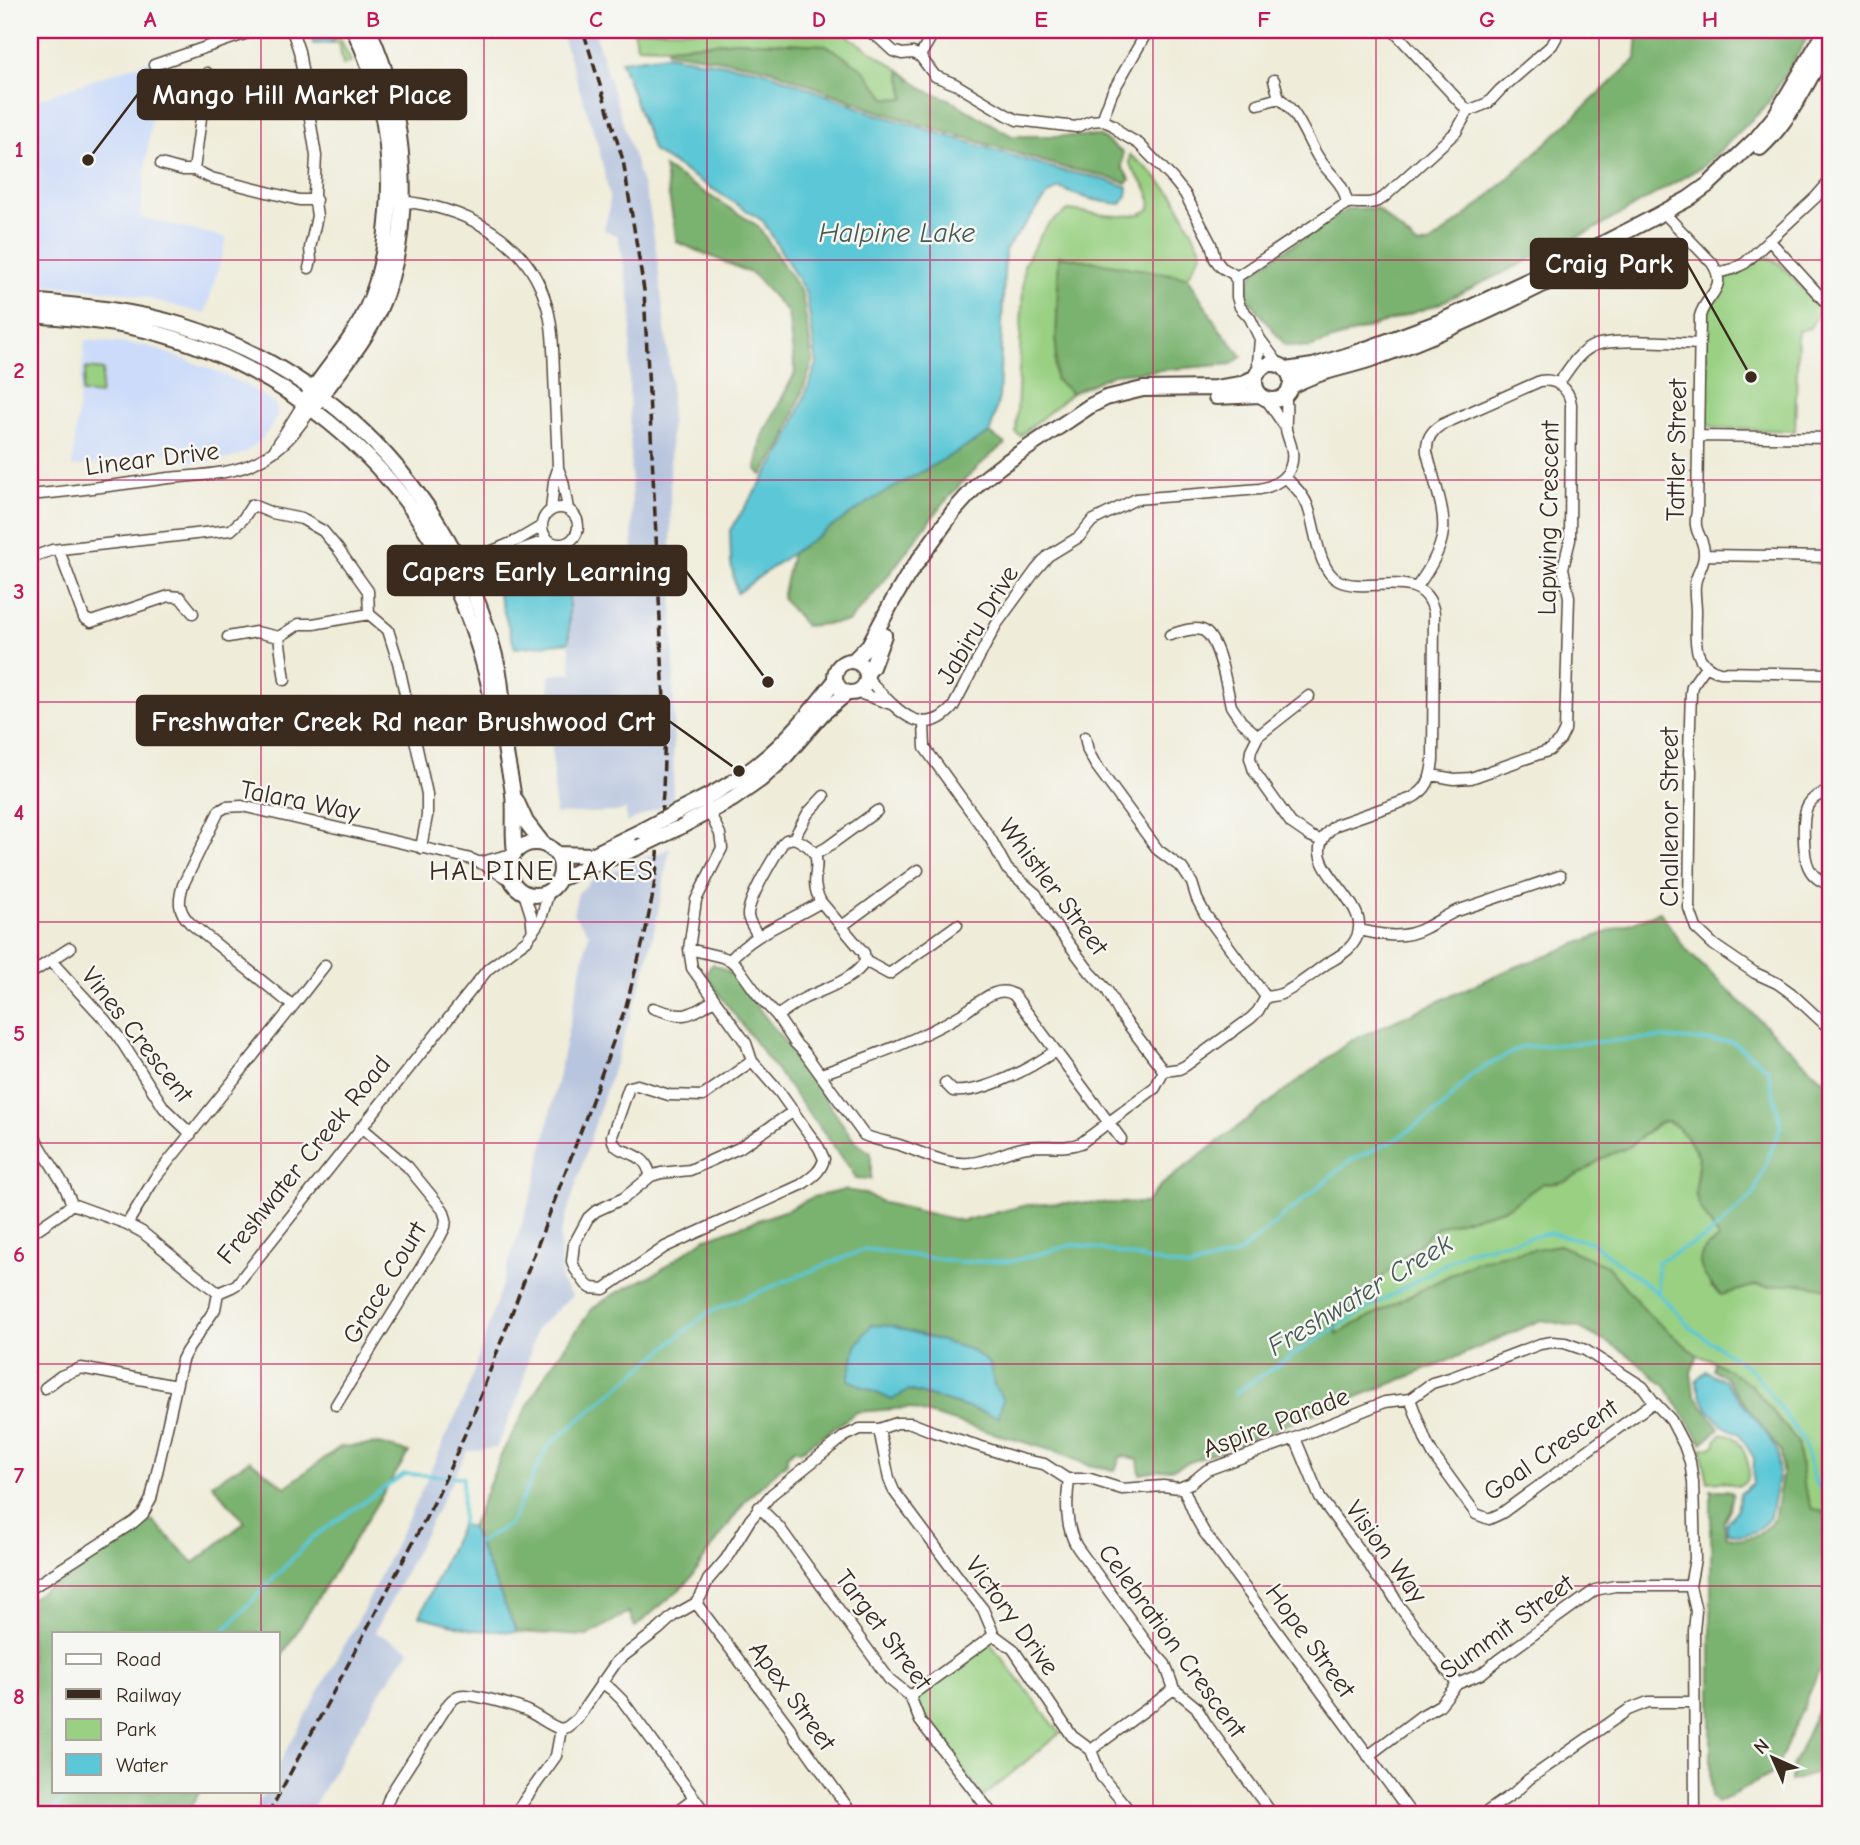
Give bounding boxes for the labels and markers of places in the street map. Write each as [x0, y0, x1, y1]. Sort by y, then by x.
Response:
callout: Mango Hill Market Place [138, 70, 466, 119]
callout: Craig Park [1531, 239, 1687, 288]
callout: Capers Early Learning [388, 546, 686, 595]
callout: Freshwater Creek Rd near Brushwood Crt [137, 696, 669, 745]

